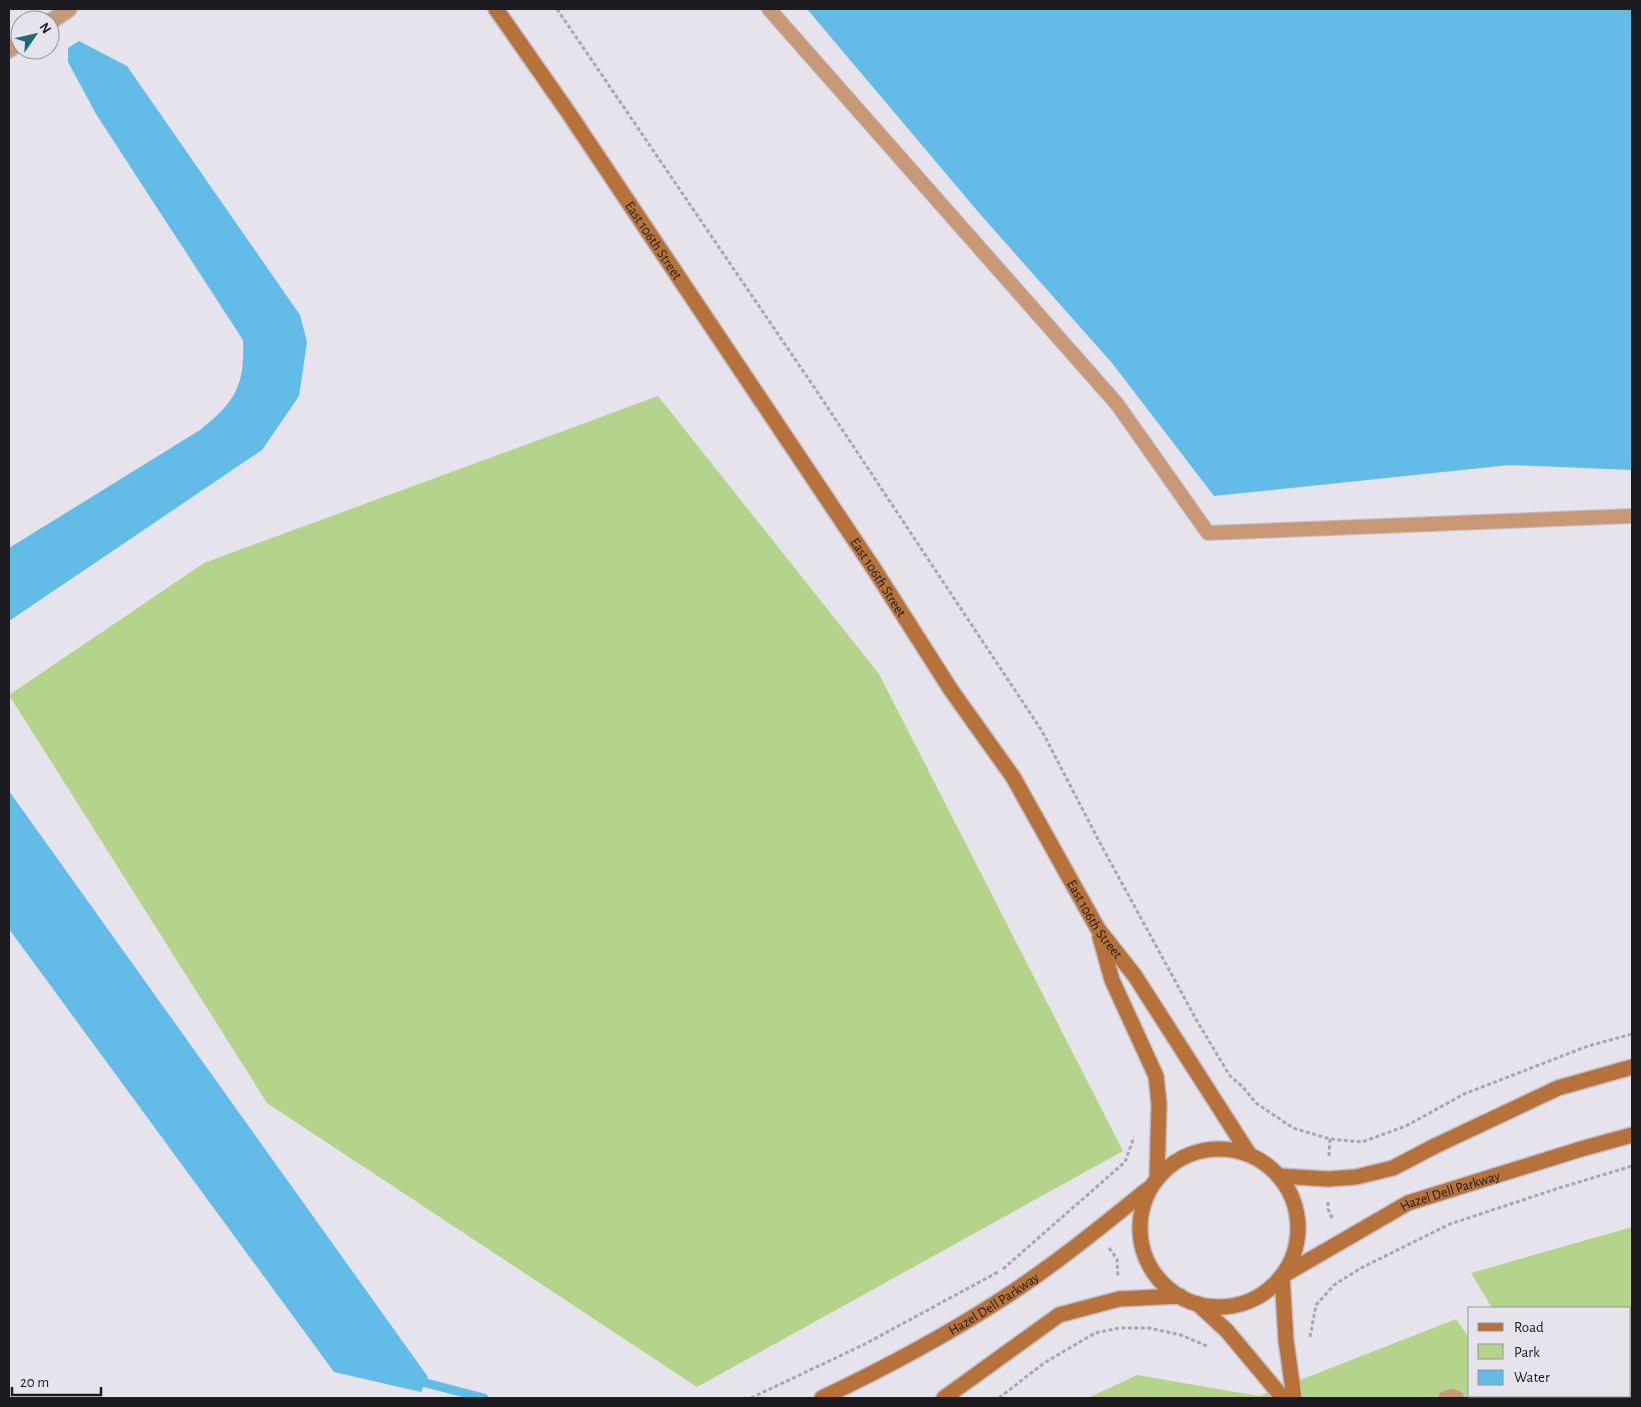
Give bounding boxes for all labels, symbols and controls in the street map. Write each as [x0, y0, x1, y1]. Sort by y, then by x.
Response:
north arrow [10, 10, 60, 60]
text: N [36, 20, 53, 36]
street label: East 106th Street [622, 199, 684, 283]
street label: East 106th Street [847, 536, 909, 620]
street label: East 106th Street [1064, 878, 1125, 962]
street label: Hazel Dell Parkway [1398, 1169, 1502, 1214]
street label: Hazel Dell Parkway [946, 1270, 1042, 1338]
legend [1468, 1307, 1631, 1397]
text: Road [1514, 1320, 1544, 1335]
text: Park [1514, 1345, 1540, 1360]
scale bar [12, 1364, 101, 1396]
text: Water [1514, 1370, 1550, 1385]
text: 20 m [20, 1375, 49, 1390]

